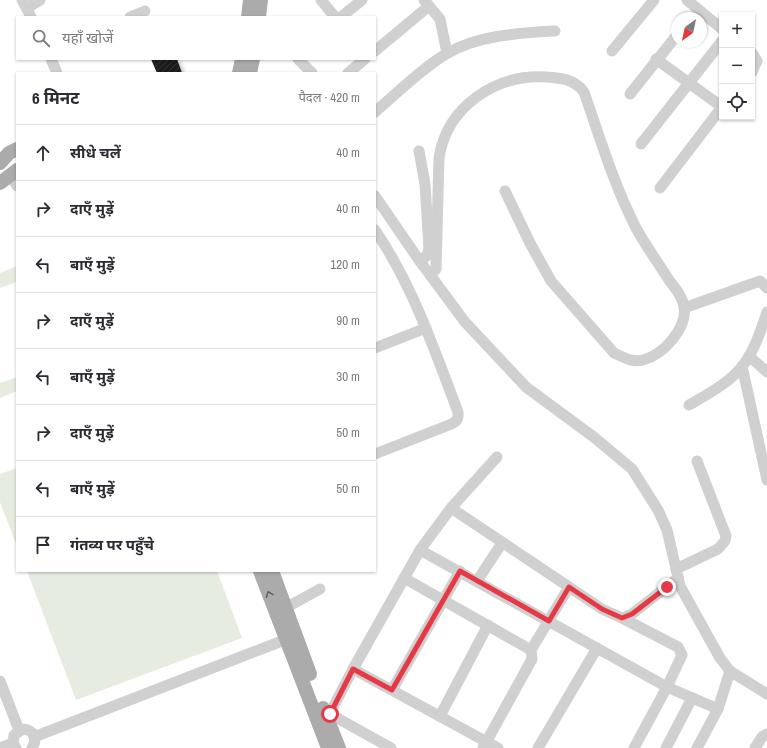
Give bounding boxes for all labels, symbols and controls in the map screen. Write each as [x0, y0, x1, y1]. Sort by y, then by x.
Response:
north arrow [671, 12, 707, 48]
map controls [719, 12, 755, 120]
button: + [719, 12, 755, 48]
search box [16, 16, 376, 60]
icon: search [30, 27, 52, 49]
text: यहाँ खोजें [62, 27, 113, 48]
button: − [719, 48, 755, 84]
button: locate [719, 84, 755, 120]
text: 6 मिनट [32, 86, 79, 109]
text: पैदल · 420 m [298, 89, 360, 106]
icon: ahead [32, 142, 54, 164]
text: सीधे चलें [70, 142, 121, 163]
text: 40 m [336, 144, 360, 161]
icon: right [32, 198, 54, 220]
text: दाएँ मुड़ें [70, 198, 114, 219]
text: 40 m [336, 200, 360, 217]
icon: left [32, 254, 54, 276]
text: बाएँ मुड़ें [70, 254, 115, 275]
text: 120 m [330, 256, 360, 273]
icon: right [32, 310, 54, 332]
text: दाएँ मुड़ें [70, 310, 114, 331]
text: 90 m [336, 312, 360, 329]
icon: left [32, 366, 54, 388]
text: बाएँ मुड़ें [70, 366, 115, 387]
text: 30 m [336, 368, 360, 385]
icon: right [32, 422, 54, 444]
text: दाएँ मुड़ें [70, 422, 114, 443]
text: 50 m [336, 424, 360, 441]
icon: left [32, 478, 54, 500]
text: बाएँ मुड़ें [70, 478, 115, 499]
text: 50 m [336, 480, 360, 497]
icon: arrive [32, 534, 54, 556]
text: गंतव्य पर पहुँचे [70, 534, 154, 555]
route end [658, 578, 676, 596]
one-way arrow [266, 590, 274, 598]
route start [321, 705, 339, 723]

